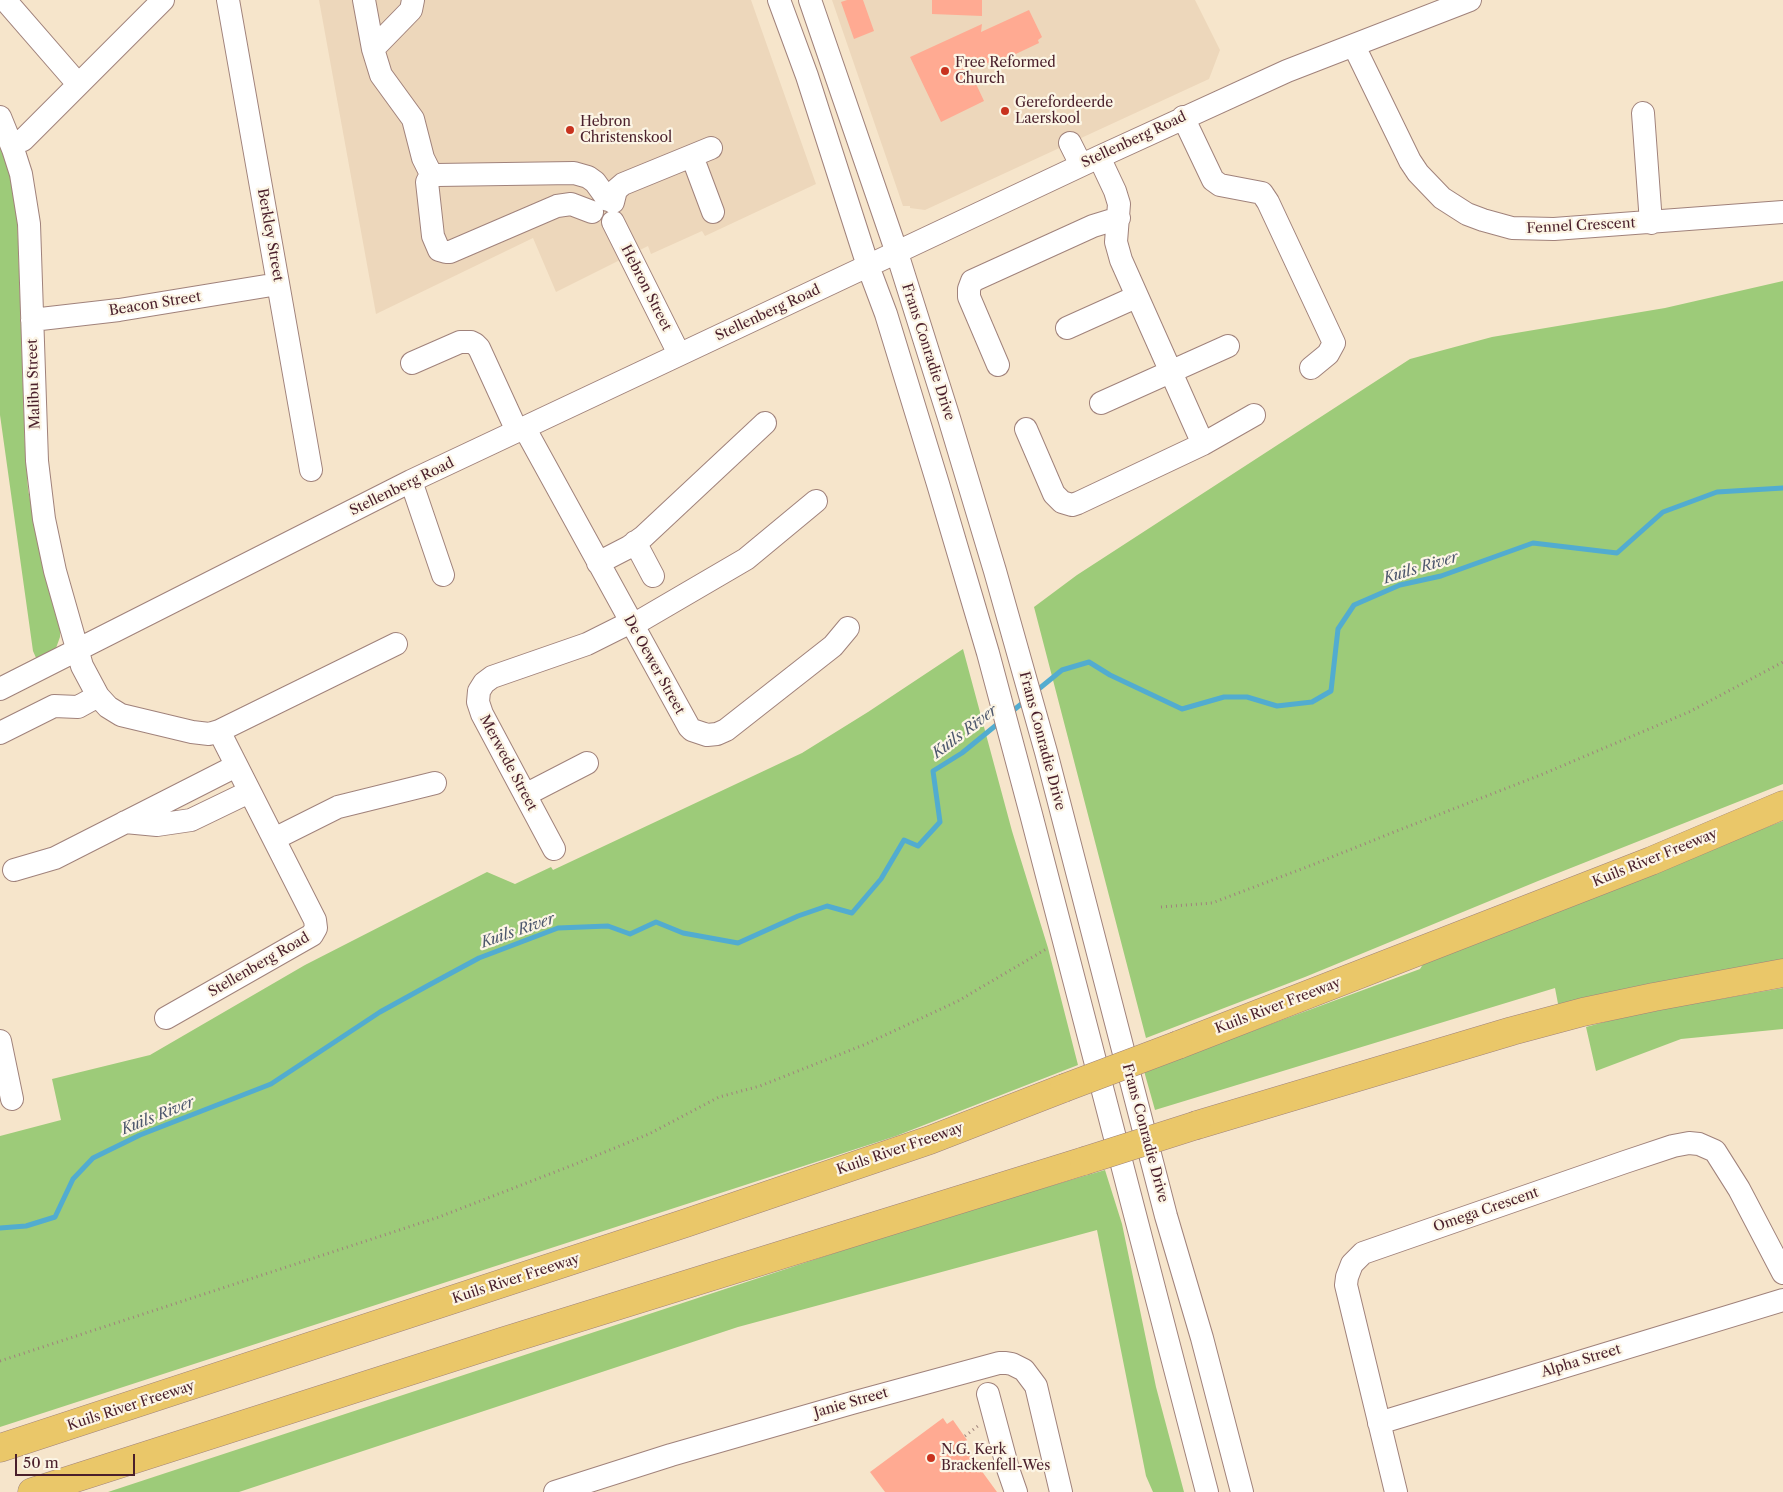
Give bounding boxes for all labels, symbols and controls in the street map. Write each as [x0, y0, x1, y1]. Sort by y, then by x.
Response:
place label: Free Reformed Church [955, 55, 1056, 88]
marker: Free Reformed Church [939, 65, 951, 77]
place label: Gerefordeerde Laerskool [1015, 95, 1113, 128]
marker: Gerefordeerde Laerskool [999, 105, 1011, 117]
street label: Stellenberg Road [1079, 108, 1189, 172]
place label: Hebron Christenskool [580, 114, 672, 146]
marker: Hebron Christenskool [564, 124, 576, 136]
street label: Berkley Street [254, 187, 286, 283]
street label: Fennel Crescent [1526, 215, 1636, 237]
street label: Hebron Street [617, 242, 675, 334]
street label: Stellenberg Road [713, 281, 823, 345]
street label: Frans Conradie Drive [898, 281, 958, 423]
street label: Beacon Street [108, 288, 202, 320]
street label: Malibu Street [24, 339, 44, 429]
street label: Stellenberg Road [347, 454, 457, 520]
water label: Kuils River [1381, 548, 1461, 588]
street label: De Oewer Street [620, 613, 688, 717]
street label: Frans Conradie Drive [1015, 670, 1069, 812]
water label: Kuils River [929, 702, 1001, 762]
street label: Merwede Street [476, 712, 540, 814]
street label: Kuils River Freeway [1590, 825, 1720, 891]
water label: Kuils River [479, 910, 557, 952]
street label: Stellenberg Road [205, 929, 313, 1001]
street label: Kuils River Freeway [1213, 974, 1343, 1038]
street label: Frans Conradie Drive [1118, 1062, 1172, 1204]
water label: Kuils River [119, 1093, 197, 1139]
street label: Kuils River Freeway [834, 1119, 966, 1179]
street label: Omega Crescent [1431, 1184, 1541, 1236]
street label: Kuils River Freeway [450, 1250, 582, 1308]
street label: Alpha Street [1539, 1341, 1623, 1381]
street label: Kuils River Freeway [65, 1377, 197, 1435]
street label: Janie Street [812, 1384, 890, 1422]
place label: N.G. Kerk Brackenfell-Wes [941, 1442, 1050, 1474]
scale bar [18, 1444, 138, 1476]
marker: N.G. Kerk Brackenfell-Wes [925, 1452, 937, 1464]
text: 50 m [23, 1453, 59, 1472]

